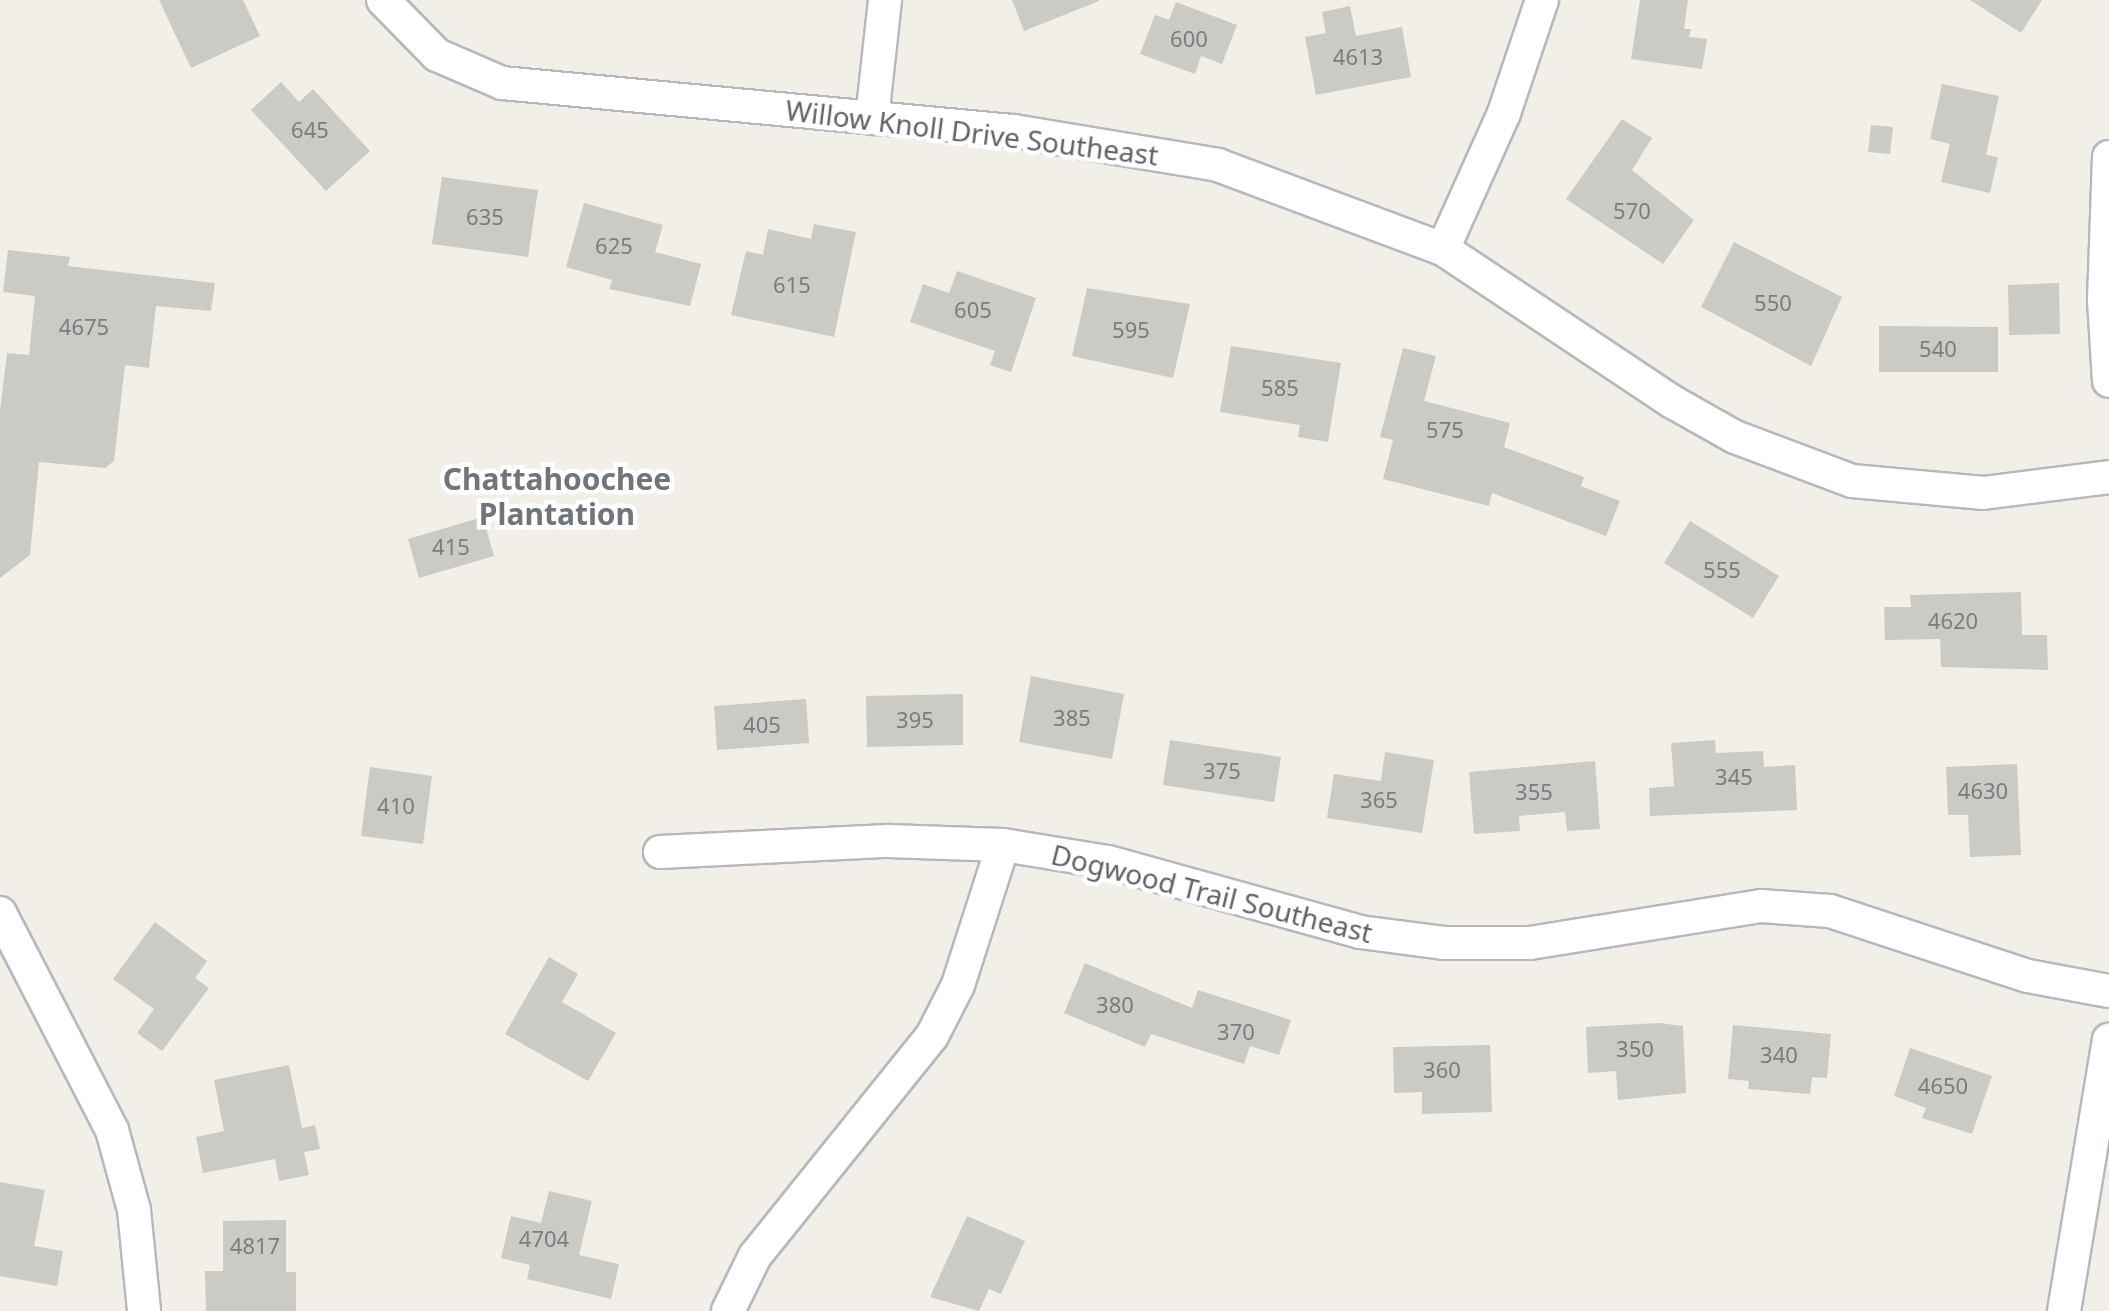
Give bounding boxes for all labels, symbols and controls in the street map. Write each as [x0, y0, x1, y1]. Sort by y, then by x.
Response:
house number: 600 [1170, 26, 1208, 52]
house number: 4613 [1333, 44, 1383, 70]
street label: Willow Knoll Drive Southeast [784, 92, 1160, 172]
house number: 645 [291, 117, 329, 143]
house number: 570 [1613, 198, 1651, 224]
house number: 635 [466, 204, 504, 230]
house number: 625 [595, 233, 633, 259]
house number: 615 [773, 272, 811, 298]
house number: 550 [1754, 290, 1792, 316]
house number: 605 [954, 297, 992, 323]
house number: 4675 [59, 314, 109, 340]
house number: 595 [1112, 317, 1150, 343]
house number: 540 [1919, 336, 1957, 362]
house number: 585 [1261, 375, 1299, 401]
house number: 575 [1426, 417, 1464, 443]
district label: Chattahoochee Plantation [443, 461, 671, 532]
house number: 415 [432, 534, 470, 560]
house number: 555 [1703, 557, 1741, 583]
house number: 4620 [1928, 608, 1978, 634]
house number: 385 [1053, 705, 1091, 731]
house number: 395 [896, 707, 934, 733]
house number: 405 [743, 712, 781, 738]
house number: 375 [1203, 758, 1241, 784]
house number: 345 [1715, 764, 1753, 790]
house number: 4630 [1958, 778, 2008, 804]
house number: 355 [1515, 779, 1553, 805]
house number: 365 [1360, 787, 1398, 813]
house number: 410 [377, 793, 415, 819]
street label: Dogwood Trail Southeast [1048, 837, 1376, 949]
house number: 380 [1096, 992, 1134, 1018]
house number: 370 [1217, 1019, 1255, 1045]
house number: 350 [1616, 1036, 1654, 1062]
house number: 340 [1760, 1042, 1798, 1068]
house number: 360 [1423, 1057, 1461, 1083]
house number: 4650 [1918, 1073, 1968, 1099]
house number: 4704 [519, 1226, 569, 1252]
house number: 4817 [230, 1233, 280, 1259]

